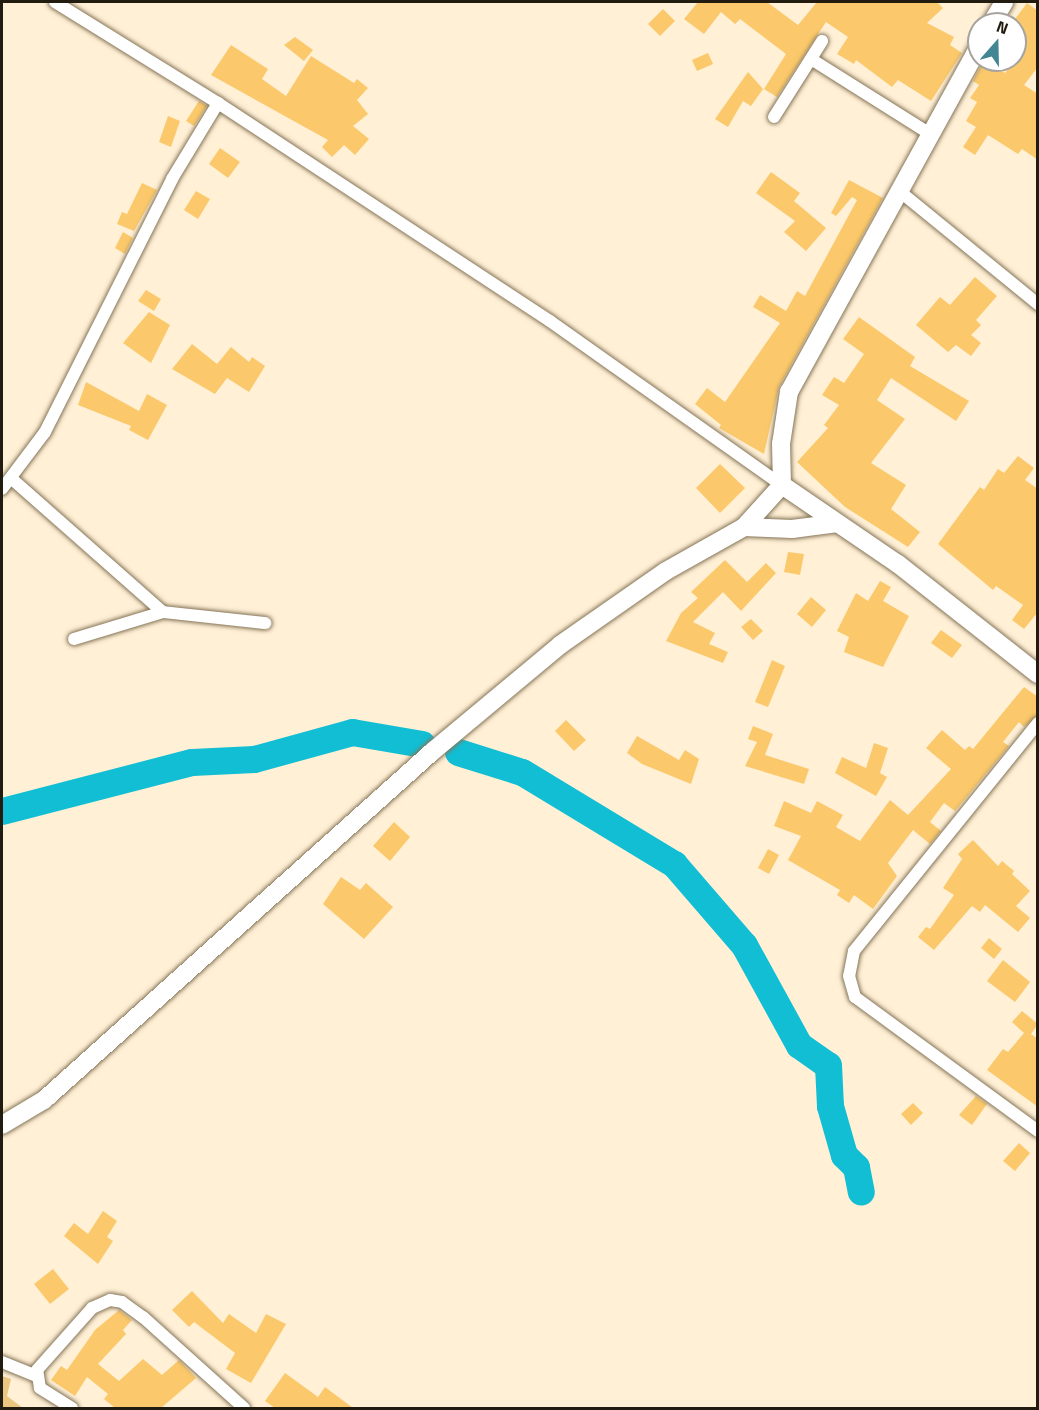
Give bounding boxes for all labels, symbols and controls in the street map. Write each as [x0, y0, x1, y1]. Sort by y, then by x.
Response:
north arrow [967, 12, 1027, 72]
text: N [993, 14, 1012, 40]

